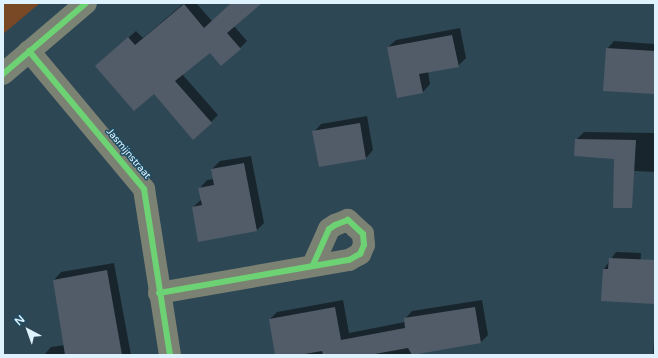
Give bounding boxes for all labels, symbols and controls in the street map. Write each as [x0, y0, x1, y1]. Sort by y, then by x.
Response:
street label: Jasmijnstraat [103, 126, 153, 182]
north arrow [8, 310, 48, 350]
text: N [12, 313, 27, 328]

